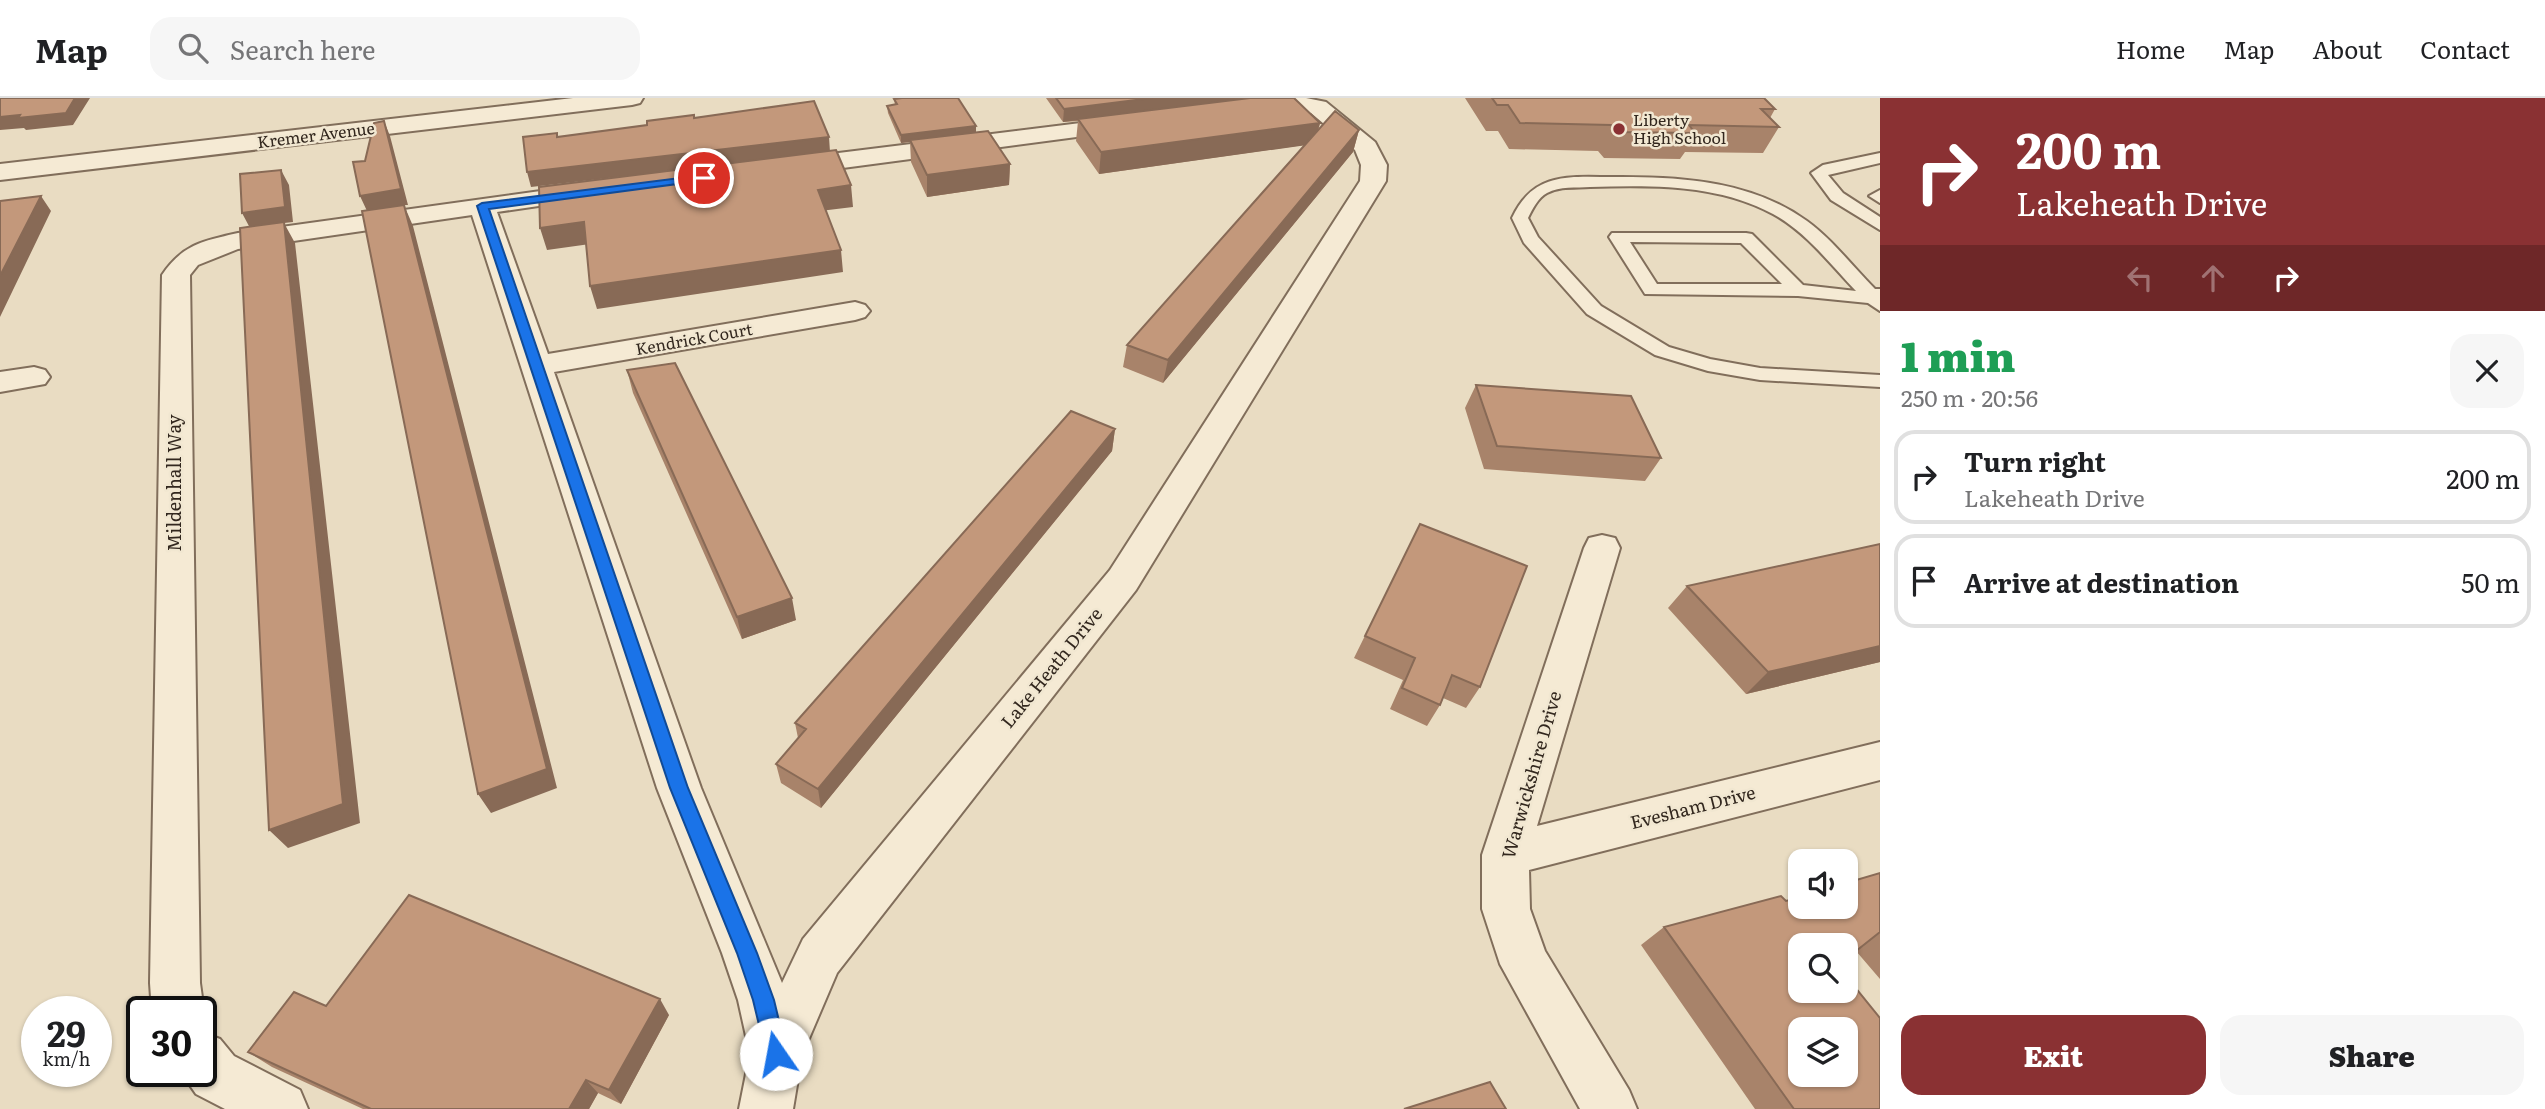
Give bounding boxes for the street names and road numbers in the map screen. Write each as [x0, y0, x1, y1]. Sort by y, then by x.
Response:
street label: Kremer Avenue [256, 115, 376, 153]
street label: Kendrick Court [633, 316, 755, 360]
street label: Mildenhall Way [160, 414, 187, 552]
street label: Lake Heath Drive [994, 601, 1108, 733]
street label: Warwickshire Drive [1494, 688, 1567, 862]
street label: Evesham Drive [1627, 778, 1758, 835]

